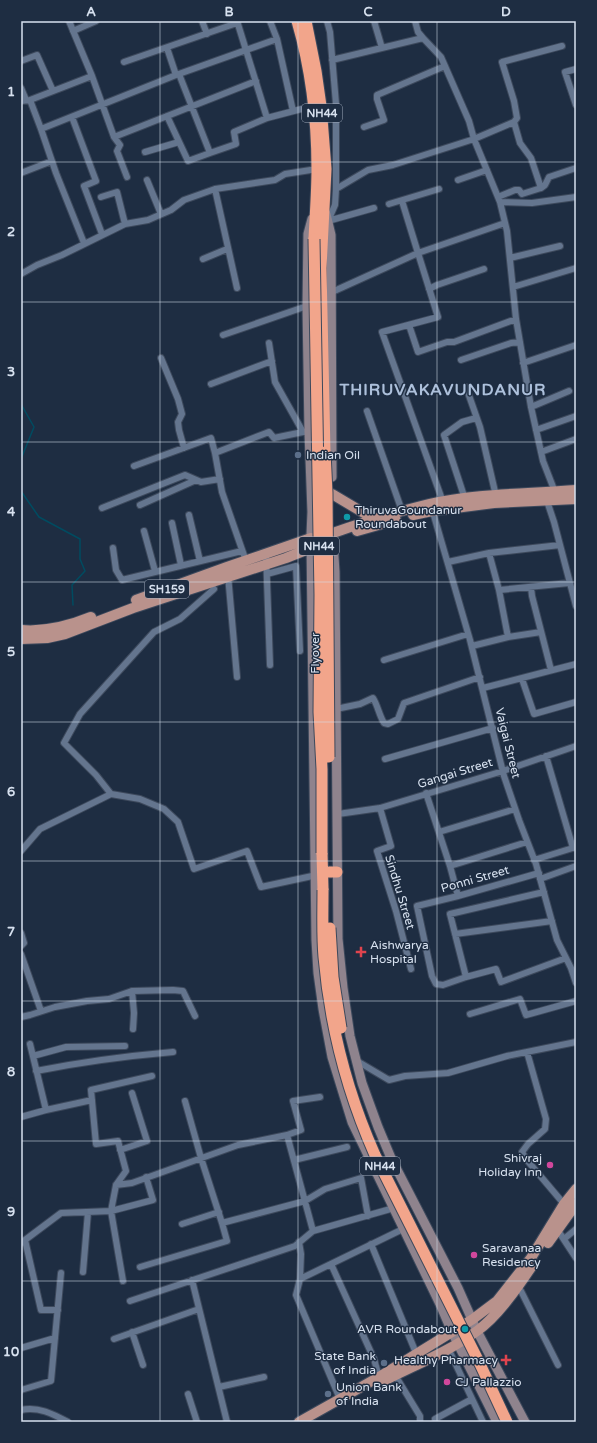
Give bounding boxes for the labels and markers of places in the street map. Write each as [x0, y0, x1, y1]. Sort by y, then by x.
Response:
place label: Indian Oil [306, 448, 360, 462]
marker: Indian Oil [293, 450, 303, 460]
place label: ThiruvaGoundanur Roundabout [355, 503, 462, 531]
marker: ThiruvaGoundanur Roundabout [342, 512, 352, 522]
place label: Aishwarya Hospital [370, 938, 429, 966]
marker: Aishwarya Hospital [355, 946, 367, 958]
place label: Shivraj Holiday Inn [478, 1151, 542, 1179]
marker: Shivraj Holiday Inn [545, 1160, 555, 1170]
place label: Saravanaa Residency [482, 1241, 541, 1269]
marker: Saravanaa Residency [469, 1250, 479, 1260]
place label: AVR Roundabout [357, 1322, 457, 1336]
marker: AVR Roundabout [460, 1324, 470, 1334]
place label: State Bank of India [314, 1349, 376, 1377]
place label: Healthy Pharmacy [394, 1353, 499, 1367]
marker: Healthy Pharmacy [501, 1355, 511, 1365]
marker: State Bank of India [379, 1358, 389, 1368]
place label: CJ Pallazzio [455, 1375, 522, 1389]
marker: CJ Pallazzio [442, 1377, 452, 1387]
place label: Union Bank of India [336, 1380, 402, 1408]
marker: Union Bank of India [323, 1389, 333, 1399]

